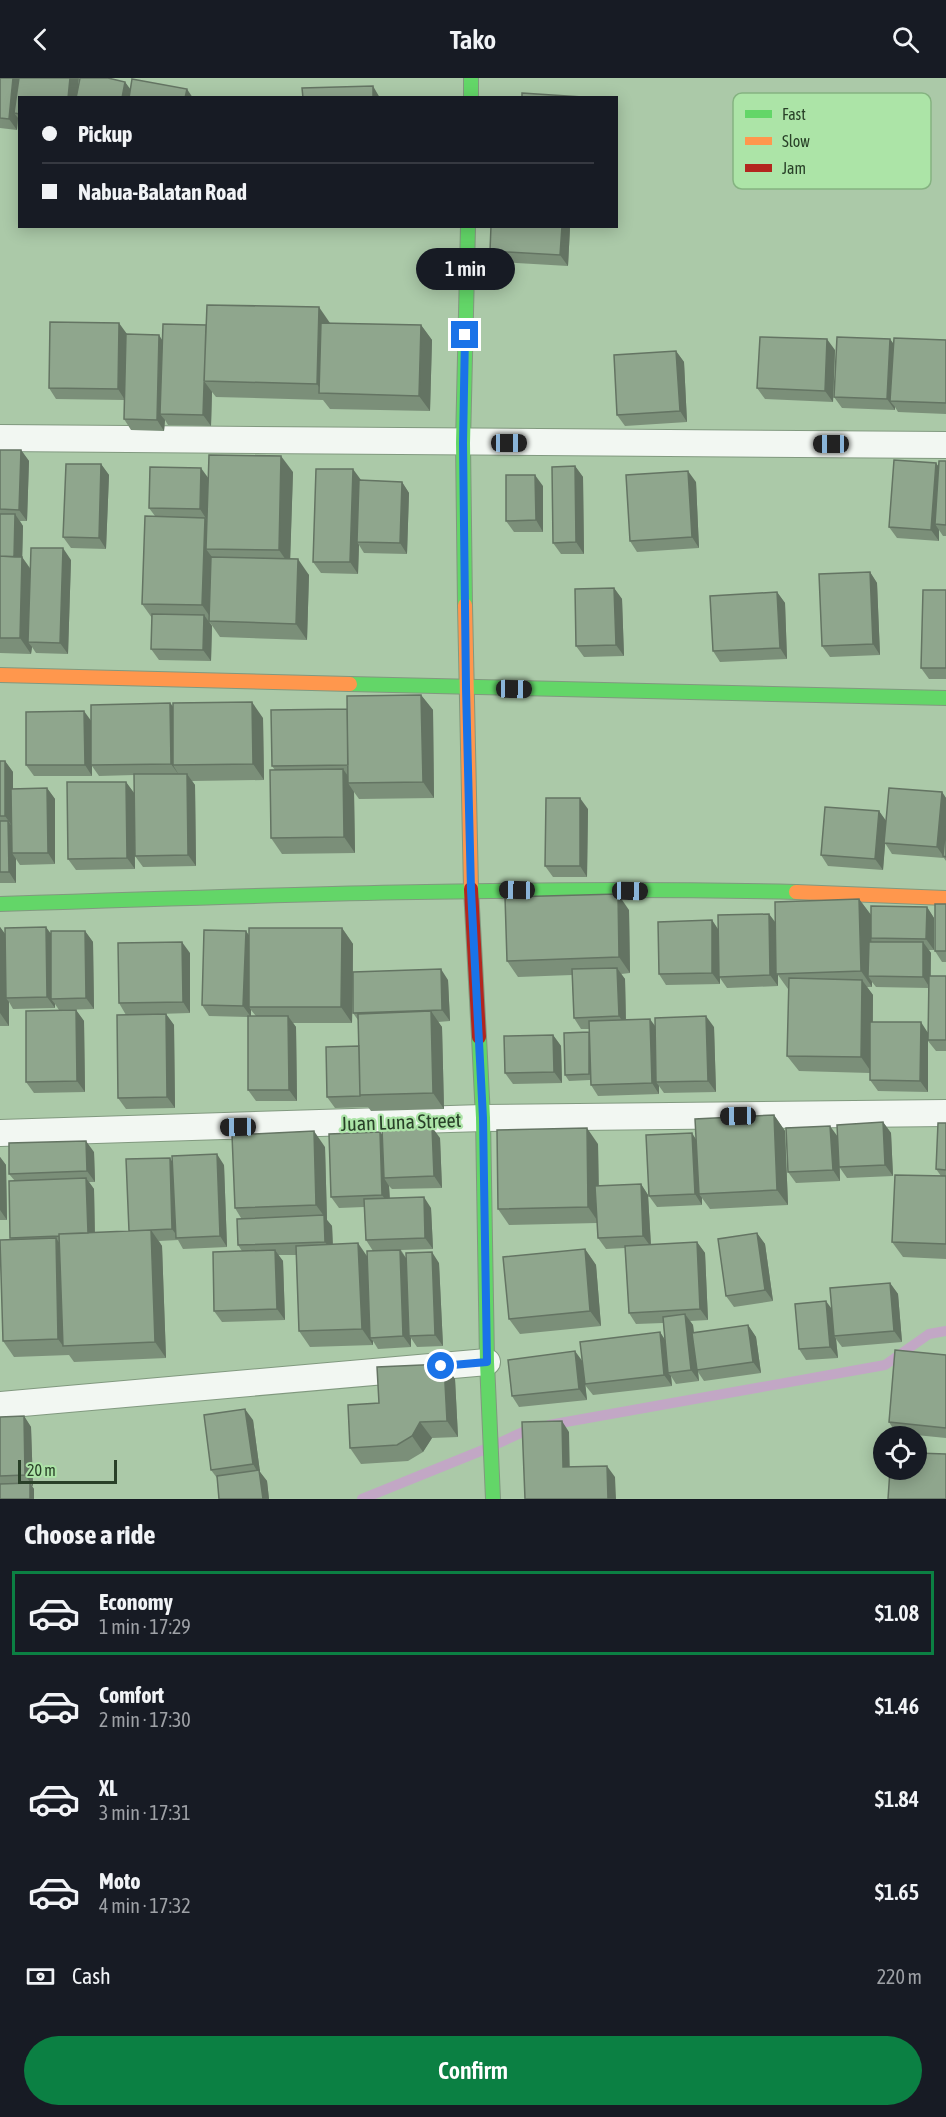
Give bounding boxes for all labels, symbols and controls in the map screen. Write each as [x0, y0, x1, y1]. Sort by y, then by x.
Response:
icon: back [24, 23, 57, 56]
icon: search [889, 23, 922, 56]
text: Tako [450, 24, 496, 55]
legend [733, 93, 931, 189]
text: Fast [782, 105, 806, 123]
text: Pickup [78, 121, 133, 147]
text: Slow [782, 132, 810, 150]
text: Jam [782, 159, 806, 177]
text: Nabua-Balatan Road [78, 179, 247, 205]
callout: 1 min [416, 248, 514, 290]
text: 1 min [445, 257, 486, 280]
route end [451, 321, 478, 348]
car [491, 434, 527, 452]
car [813, 435, 849, 453]
car [496, 680, 532, 698]
car [499, 881, 535, 899]
car [612, 882, 648, 900]
car [720, 1107, 756, 1125]
street label: Juan Luna Street [340, 1108, 462, 1135]
car [220, 1118, 256, 1136]
route start [427, 1352, 454, 1379]
map controls [873, 1426, 927, 1480]
button: locate [873, 1426, 927, 1480]
scale bar [18, 1457, 117, 1484]
text: 20 m [27, 1461, 56, 1479]
text: Choose a ride [24, 1519, 156, 1550]
icon: car [27, 1586, 81, 1640]
text: Economy [99, 1589, 173, 1615]
text: $1.08 [875, 1600, 919, 1626]
text: 1 min · 17:29 [99, 1615, 191, 1638]
icon: car [27, 1679, 81, 1733]
text: Comfort [99, 1682, 164, 1708]
text: $1.46 [875, 1693, 919, 1719]
text: 2 min · 17:30 [99, 1708, 191, 1731]
icon: car [27, 1772, 81, 1826]
text: XL [99, 1775, 117, 1801]
text: $1.84 [875, 1786, 919, 1812]
text: 3 min · 17:31 [99, 1801, 191, 1824]
icon: car [27, 1865, 81, 1919]
text: Moto [99, 1868, 141, 1894]
text: $1.65 [875, 1879, 919, 1905]
text: 4 min · 17:32 [99, 1894, 191, 1917]
icon: cash [24, 1960, 57, 1993]
text: Cash [72, 1963, 111, 1989]
text: 220 m [877, 1965, 922, 1988]
button: Confirm [24, 2036, 922, 2105]

